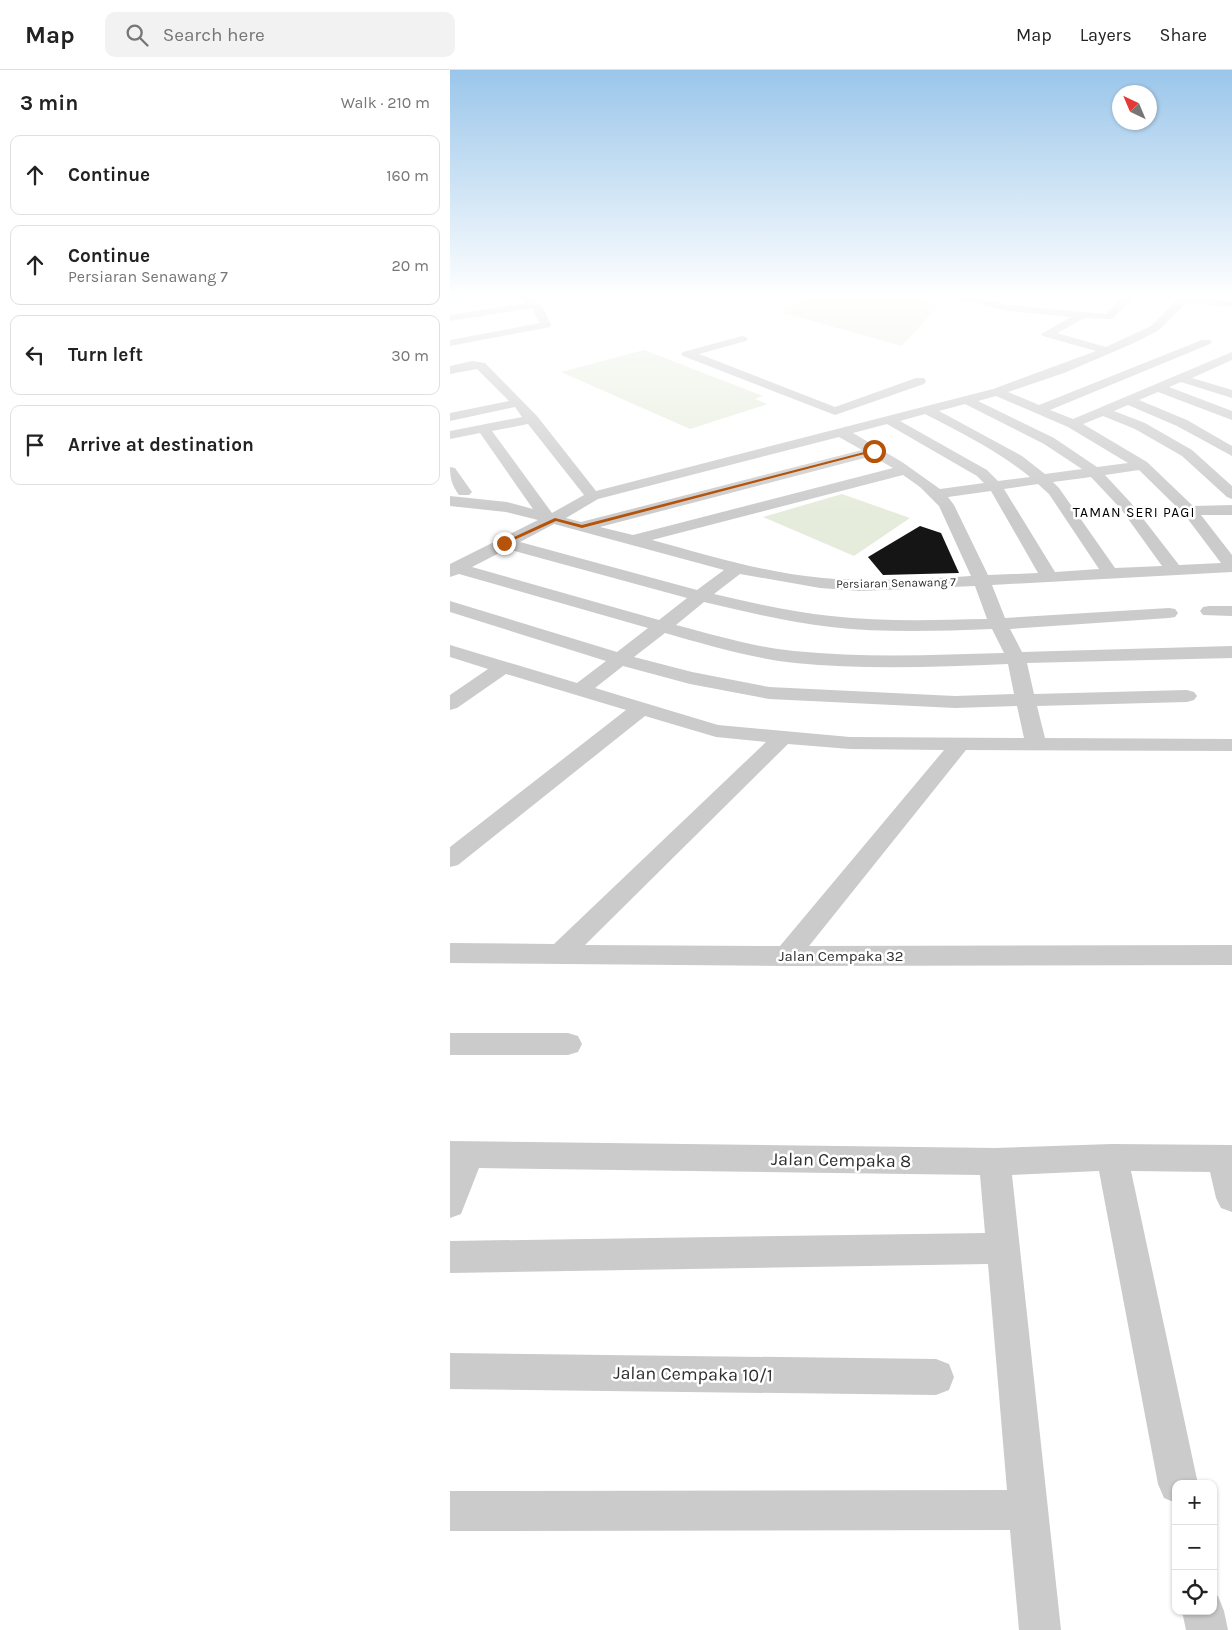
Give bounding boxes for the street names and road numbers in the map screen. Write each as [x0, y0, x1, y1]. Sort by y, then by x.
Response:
street label: Persiaran Senawang 7 [836, 575, 956, 591]
street label: Jalan Cempaka 32 [778, 947, 904, 965]
street label: Jalan Cempaka 8 [771, 1148, 911, 1172]
street label: Jalan Cempaka 10/1 [613, 1362, 773, 1386]

